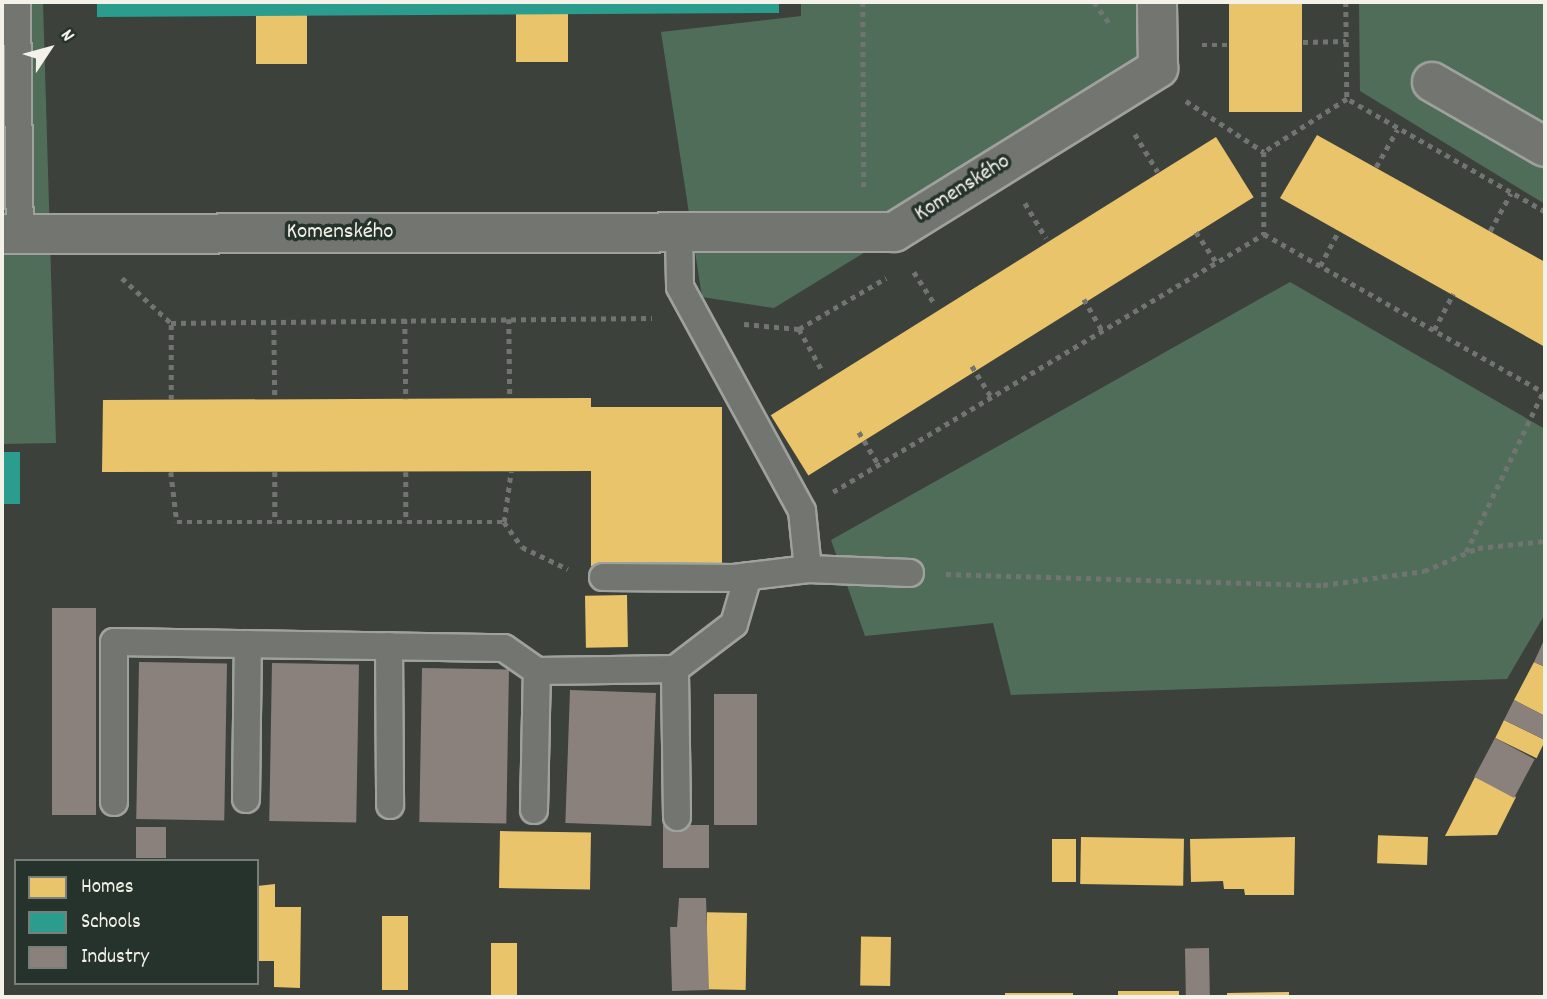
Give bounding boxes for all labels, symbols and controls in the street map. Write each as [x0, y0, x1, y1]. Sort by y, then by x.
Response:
north arrow [14, 14, 84, 84]
text: N [53, 25, 80, 48]
street label: Komenského [910, 149, 1016, 229]
street label: Komenského [286, 219, 394, 247]
legend [14, 859, 259, 985]
text: Homes [81, 873, 134, 903]
text: Schools [81, 908, 141, 938]
text: Industry [81, 943, 149, 973]

